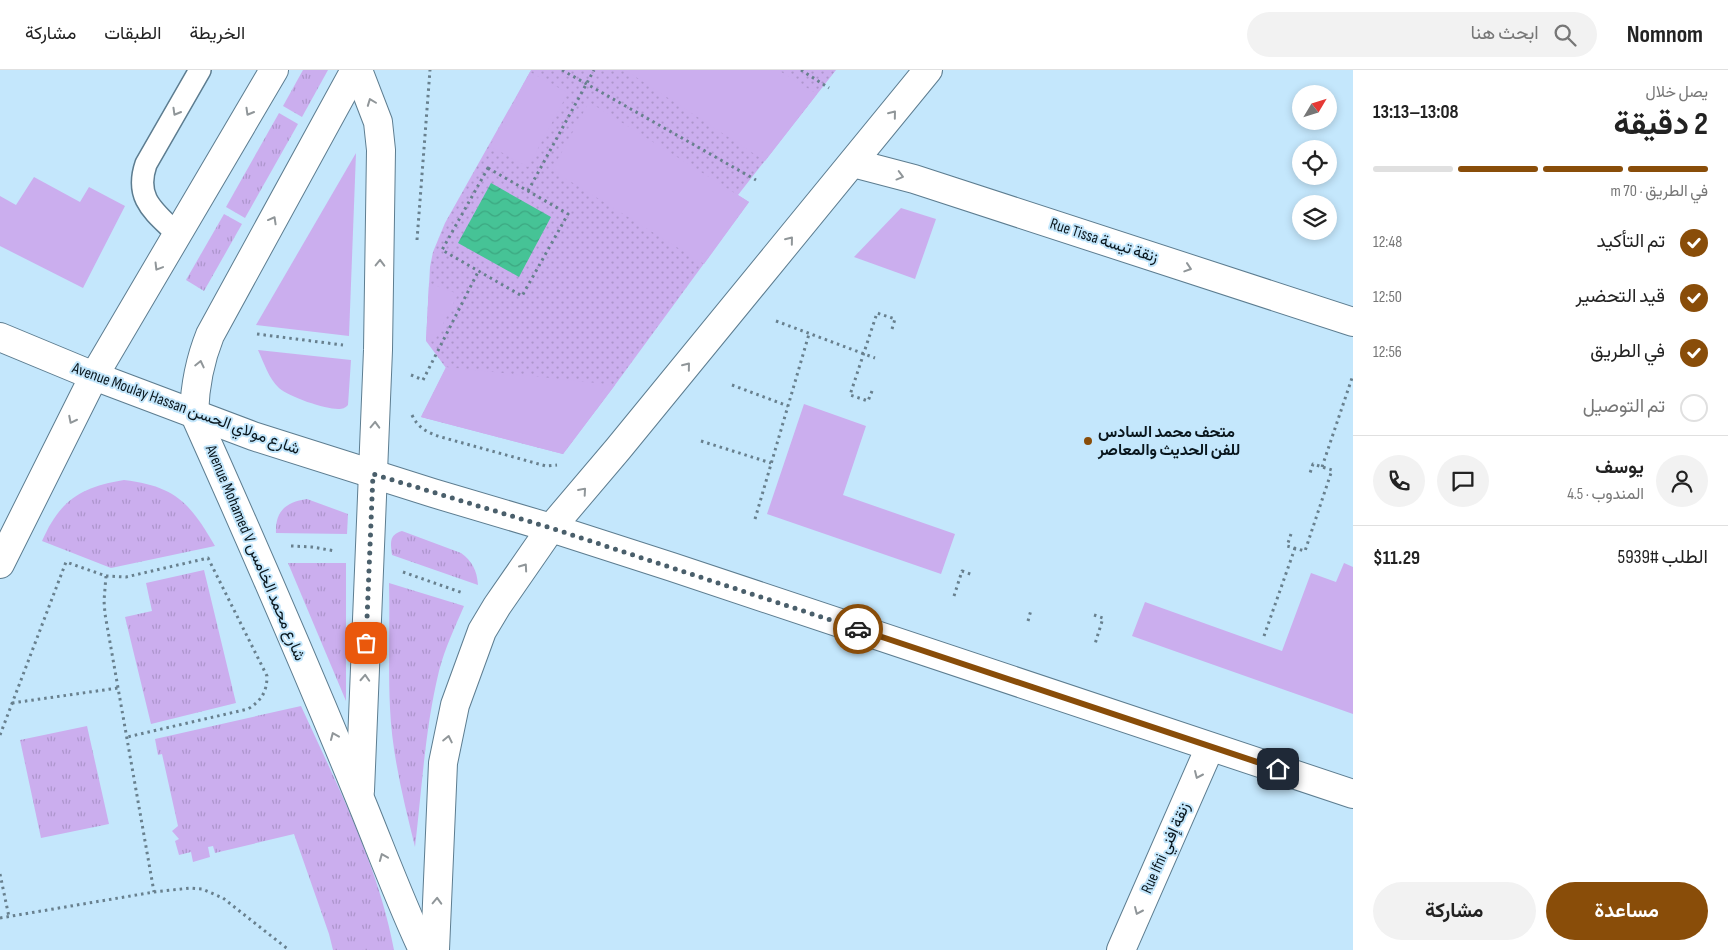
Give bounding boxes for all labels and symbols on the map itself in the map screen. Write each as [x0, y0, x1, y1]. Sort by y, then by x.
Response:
north arrow [1292, 85, 1338, 130]
one-way arrow [367, 98, 377, 107]
one-way arrow [172, 107, 182, 116]
one-way arrow [246, 107, 256, 116]
one-way arrow [887, 111, 895, 120]
one-way arrow [896, 170, 904, 180]
street label: Rue Tissa زنقة تيسة [1047, 215, 1161, 267]
one-way arrow [267, 216, 277, 225]
one-way arrow [785, 237, 793, 246]
one-way arrow [374, 259, 385, 267]
one-way arrow [154, 262, 164, 271]
one-way arrow [1184, 263, 1192, 273]
street label: Avenue Moulay Hassan شارع مولاي الحسن [68, 359, 302, 462]
one-way arrow [194, 360, 205, 369]
one-way arrow [681, 362, 690, 371]
one-way arrow [68, 415, 78, 424]
one-way arrow [370, 421, 381, 429]
place label: متحف محمد السادس للفن الحديث والمعاصر [1097, 423, 1240, 460]
marker: متحف محمد السادس للفن الحديث والمعاصر [1082, 435, 1094, 447]
street label: Avenue Mohamed V شارع محمد الخامس [200, 441, 309, 664]
one-way arrow [577, 487, 586, 496]
one-way arrow [518, 563, 527, 572]
courier [833, 604, 883, 654]
pin [345, 622, 387, 664]
one-way arrow [359, 674, 370, 682]
one-way arrow [329, 732, 340, 741]
one-way arrow [442, 735, 452, 744]
pin [1257, 748, 1299, 790]
one-way arrow [1194, 770, 1205, 779]
street label: Rue Ifni زنقة إفني [1137, 799, 1197, 898]
one-way arrow [379, 853, 389, 862]
one-way arrow [431, 897, 442, 905]
one-way arrow [1134, 906, 1145, 915]

